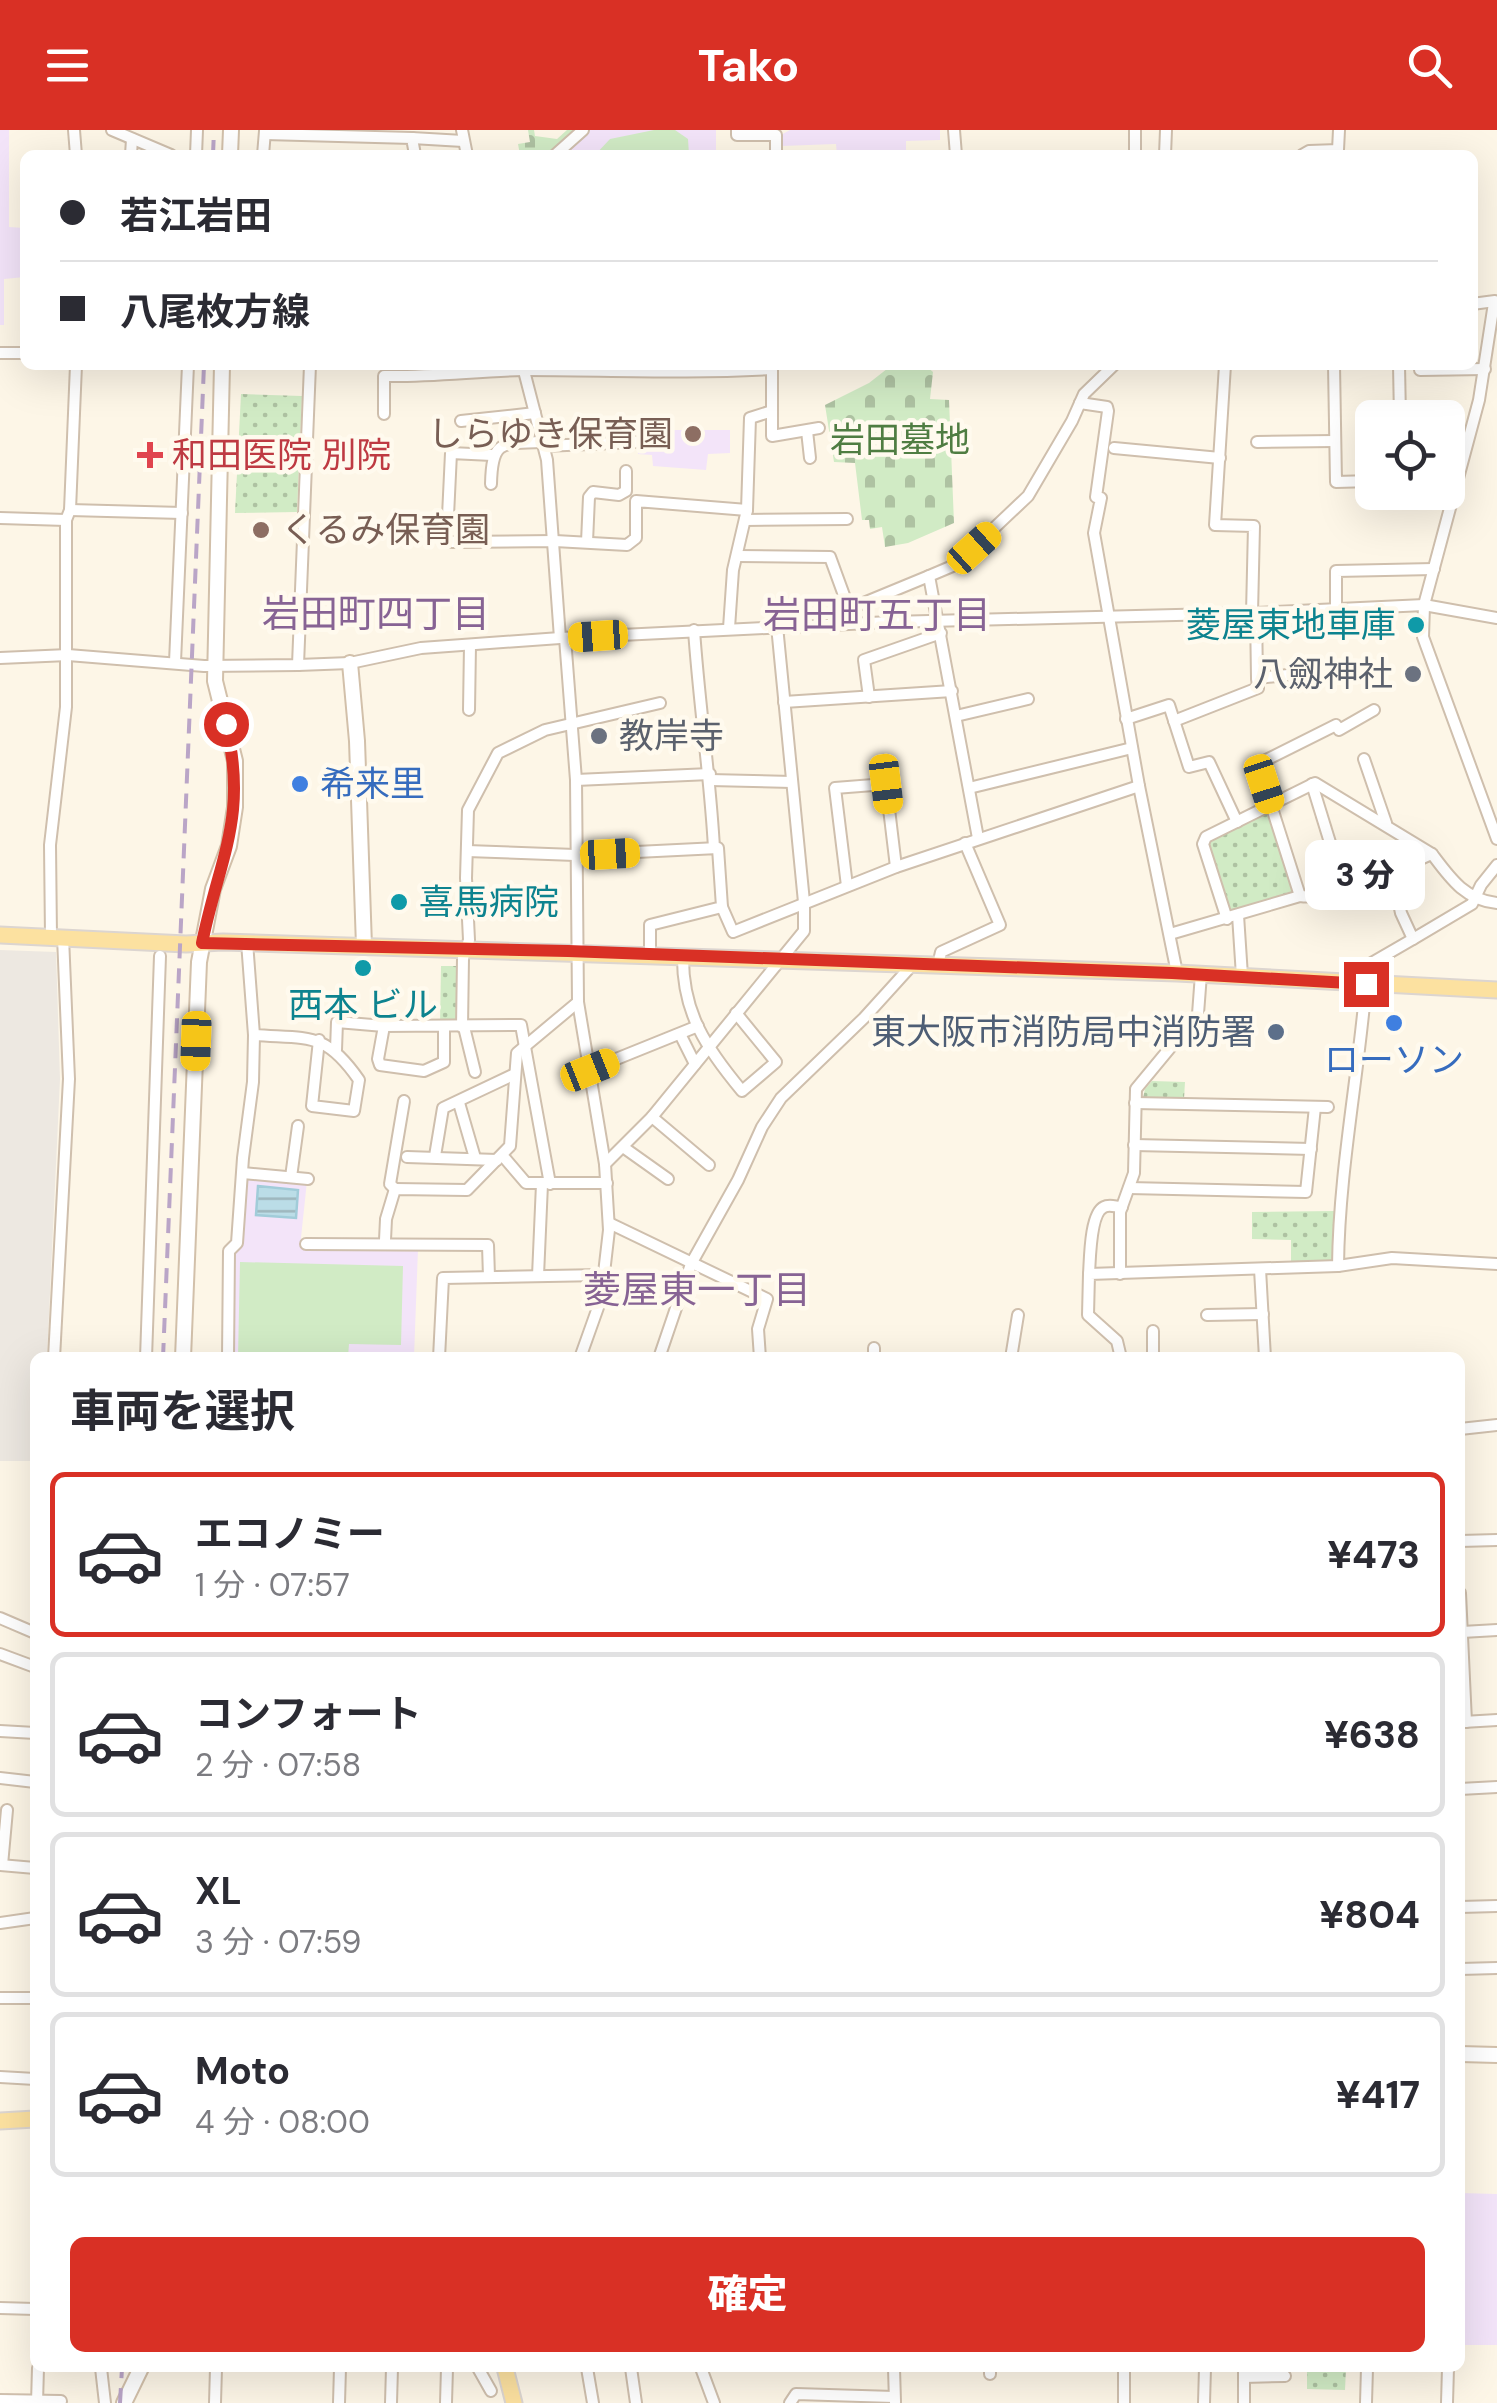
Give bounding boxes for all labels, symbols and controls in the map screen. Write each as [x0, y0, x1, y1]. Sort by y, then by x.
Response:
text: Tako [698, 36, 799, 95]
icon: menu [40, 38, 95, 93]
icon: search [1402, 38, 1457, 93]
text: 若江岩田 [120, 191, 272, 241]
text: 八尾枚方線 [120, 287, 310, 337]
map controls [1355, 400, 1465, 510]
button: locate [1355, 400, 1465, 510]
place label: しらゆき保育園 [428, 411, 673, 457]
park label: 岩田墓地 [830, 417, 970, 463]
marker: しらゆき保育園 [682, 423, 704, 445]
place label: 和田医院 別院 [172, 432, 391, 478]
marker: 和田医院 別院 [137, 442, 163, 468]
place label: くるみ保育園 [281, 507, 490, 553]
car [942, 517, 1006, 579]
marker: くるみ保育園 [250, 519, 272, 541]
district label: 岩田町四丁目 [262, 589, 490, 639]
district label: 岩田町五丁目 [763, 590, 991, 640]
place label: 菱屋東地車庫 [1186, 602, 1396, 648]
marker: 菱屋東地車庫 [1405, 614, 1427, 636]
car [567, 619, 629, 653]
place label: 八劔神社 [1253, 651, 1393, 697]
marker: 八劔神社 [1402, 663, 1424, 685]
route start [204, 702, 249, 747]
place label: 教岸寺 [619, 713, 724, 759]
marker: 教岸寺 [588, 725, 610, 747]
car [1240, 751, 1288, 817]
car [867, 752, 905, 816]
place label: 希来里 [320, 761, 425, 807]
marker: 希来里 [289, 773, 311, 795]
car [579, 837, 641, 871]
callout: 3 分 [1306, 839, 1426, 909]
text: 3 分 [1336, 854, 1394, 896]
place label: 喜馬病院 [419, 879, 559, 925]
marker: 喜馬病院 [388, 891, 410, 913]
marker: 西本 ビル [352, 957, 374, 979]
route end [1344, 962, 1389, 1007]
place label: 西本 ビル [288, 982, 438, 1028]
place label: 東大阪市消防局中消防署 [871, 1009, 1256, 1055]
car [180, 1010, 212, 1072]
marker: ローソン [1383, 1012, 1405, 1034]
marker: 東大阪市消防局中消防署 [1265, 1021, 1287, 1043]
place label: ローソン [1324, 1037, 1464, 1083]
car [557, 1045, 623, 1095]
district label: 菱屋東一丁目 [583, 1265, 811, 1315]
text: 車両を選択 [70, 1382, 295, 1441]
text: エコノミー [195, 1509, 385, 1559]
icon: car [75, 1510, 165, 1600]
text: ¥473 [1327, 1530, 1420, 1580]
text: 1 分 · 07:57 [195, 1564, 350, 1606]
text: コンフォート [195, 1689, 422, 1739]
icon: car [75, 1690, 165, 1780]
text: ¥638 [1324, 1710, 1420, 1760]
text: 2 分 · 07:58 [195, 1744, 361, 1786]
text: XL [195, 1866, 242, 1916]
icon: car [75, 1870, 165, 1960]
text: ¥804 [1319, 1890, 1420, 1940]
text: 3 分 · 07:59 [195, 1921, 361, 1963]
text: Moto [195, 2046, 290, 2096]
icon: car [75, 2050, 165, 2140]
text: ¥417 [1336, 2070, 1420, 2120]
text: 4 分 · 08:00 [195, 2101, 370, 2143]
button: 確定 [70, 2237, 1425, 2352]

